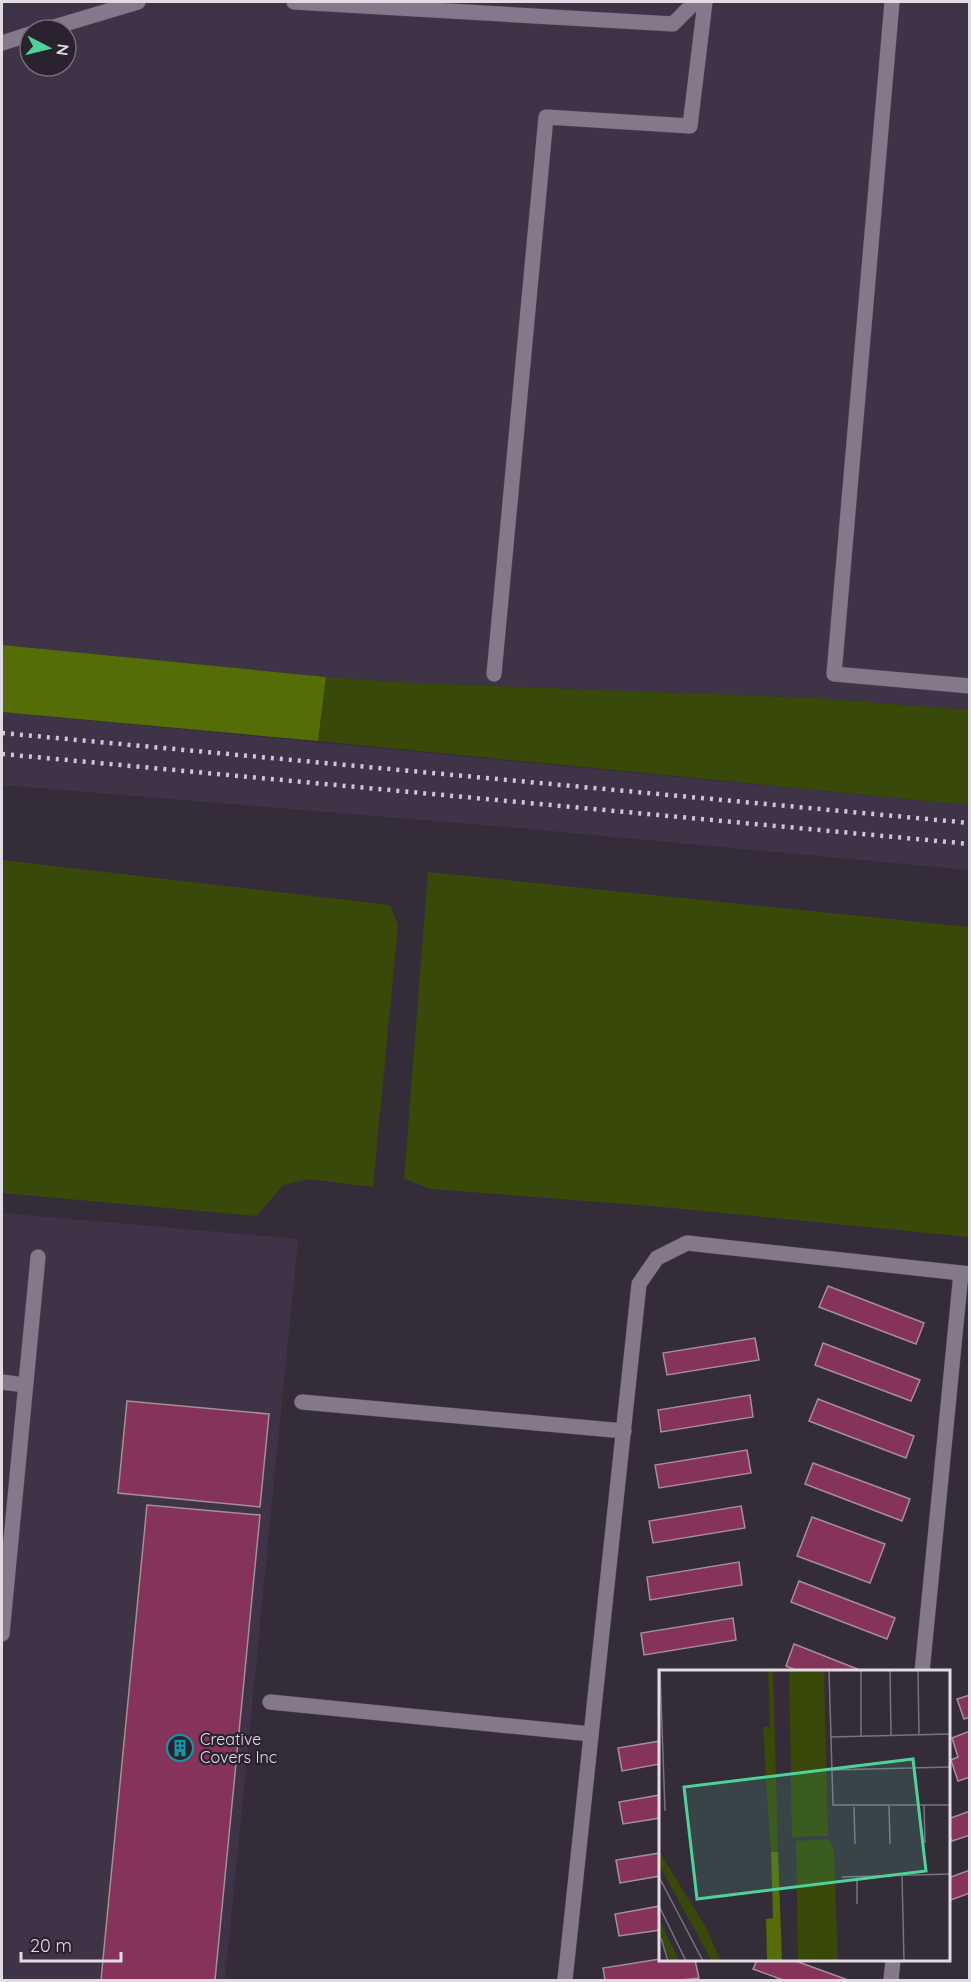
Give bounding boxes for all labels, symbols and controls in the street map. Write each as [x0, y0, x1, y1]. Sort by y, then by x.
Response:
north arrow [18, 18, 78, 78]
text: N [52, 43, 74, 57]
inset map [659, 1670, 950, 1961]
place label: Creative Covers Inc [200, 1729, 277, 1767]
building icon: Creative Covers Inc [165, 1733, 195, 1763]
scale bar [21, 1925, 122, 1963]
text: 20 m [30, 1934, 72, 1957]

